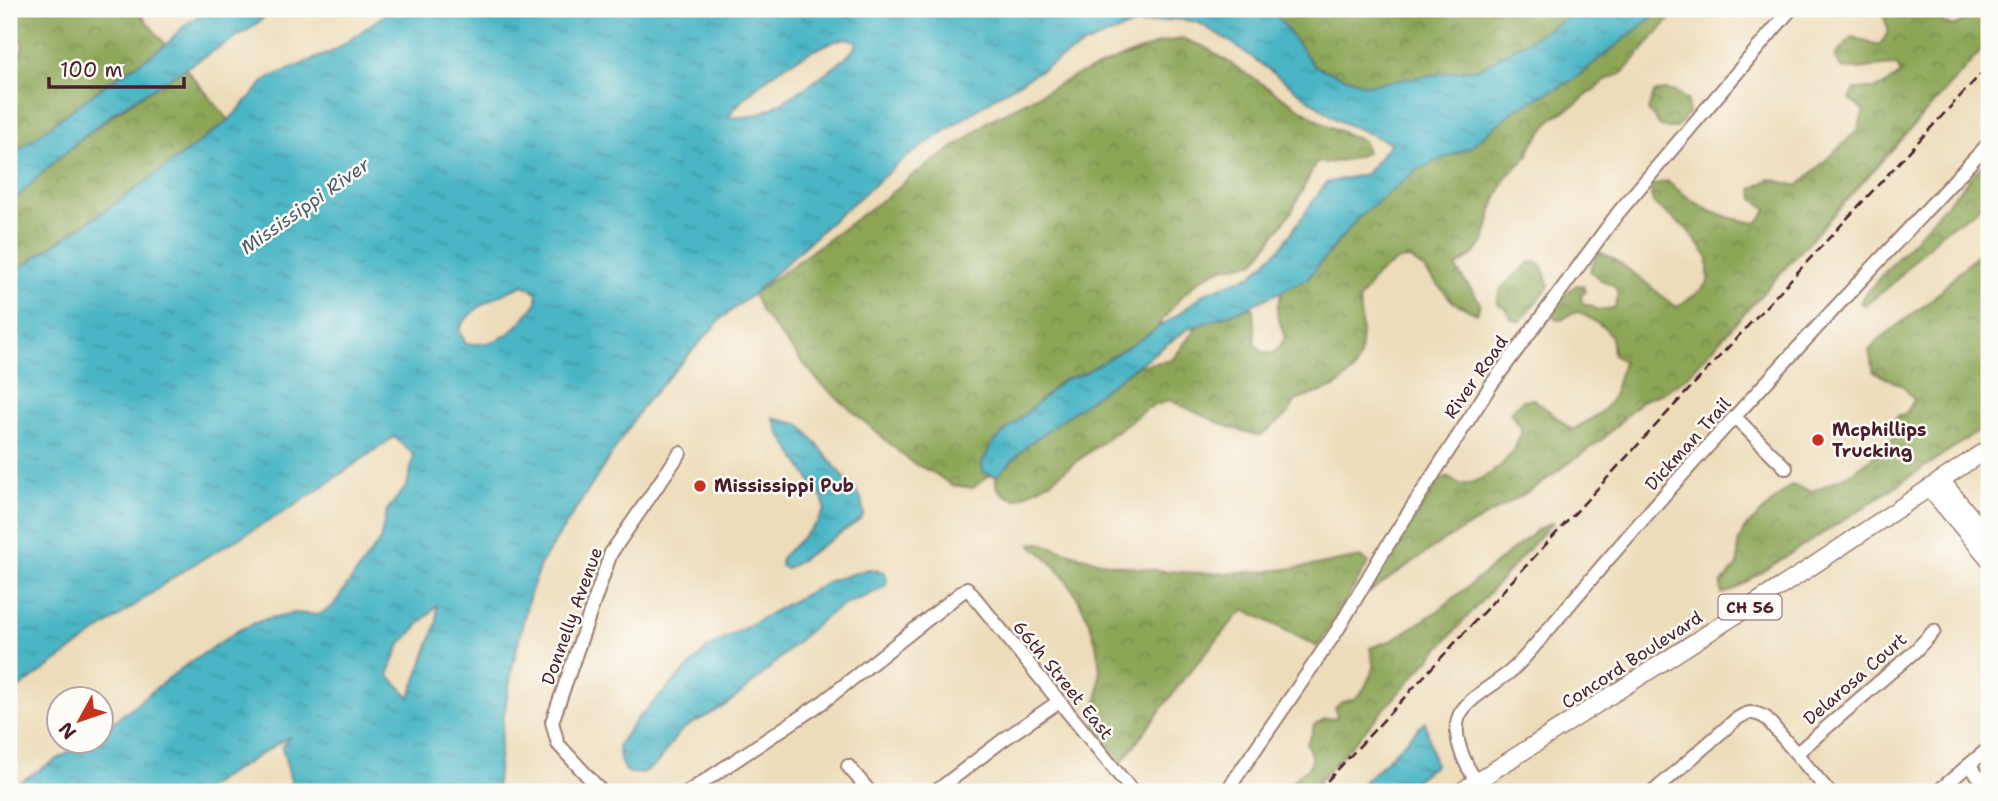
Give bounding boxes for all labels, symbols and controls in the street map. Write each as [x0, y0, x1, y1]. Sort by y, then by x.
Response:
scale bar [49, 46, 184, 90]
text: 100 m [60, 56, 123, 84]
water label: Mississippi River [236, 152, 375, 260]
street label: River Road [1439, 331, 1513, 423]
street label: Dickman Trail [1640, 392, 1737, 496]
place label: Mcphillips Trucking [1832, 418, 1927, 463]
marker: Mcphillips Trucking [1810, 432, 1826, 448]
place label: Mississippi Pub [714, 474, 854, 498]
marker: Mississippi Pub [692, 478, 708, 494]
street label: Donnelly Avenue [536, 544, 608, 688]
road number: CH 56 [1718, 594, 1782, 620]
street label: Concord Boulevard [1557, 605, 1707, 715]
street label: 66th Street East [1007, 615, 1119, 745]
street label: Delarosa Court [1798, 627, 1912, 731]
north arrow [46, 686, 116, 756]
text: N [53, 717, 82, 744]

